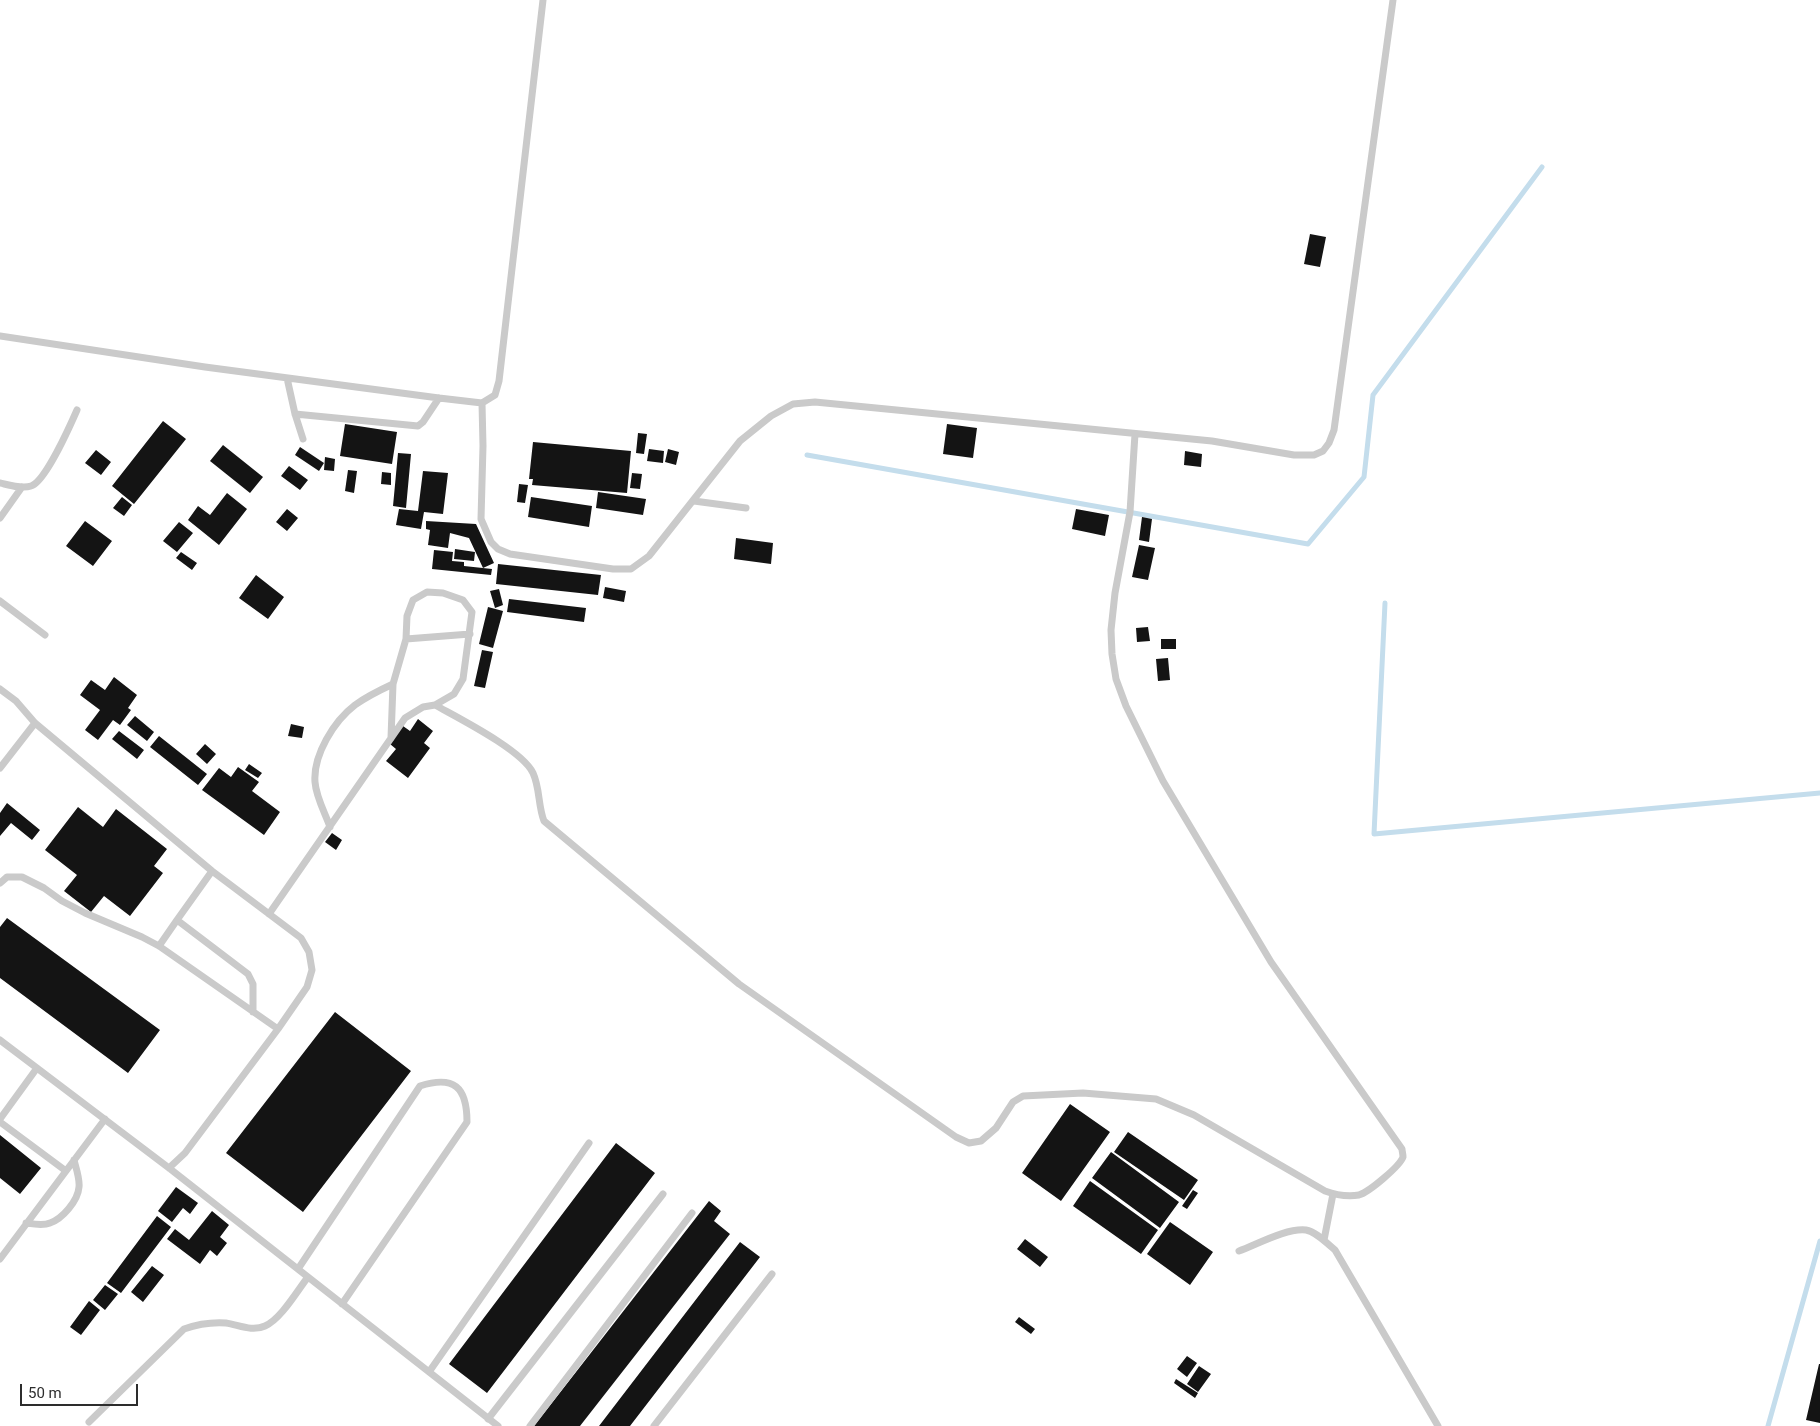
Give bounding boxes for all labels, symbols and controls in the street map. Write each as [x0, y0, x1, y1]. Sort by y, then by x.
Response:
scale bar [22, 1374, 140, 1406]
text: 50 m [28, 1384, 62, 1402]

